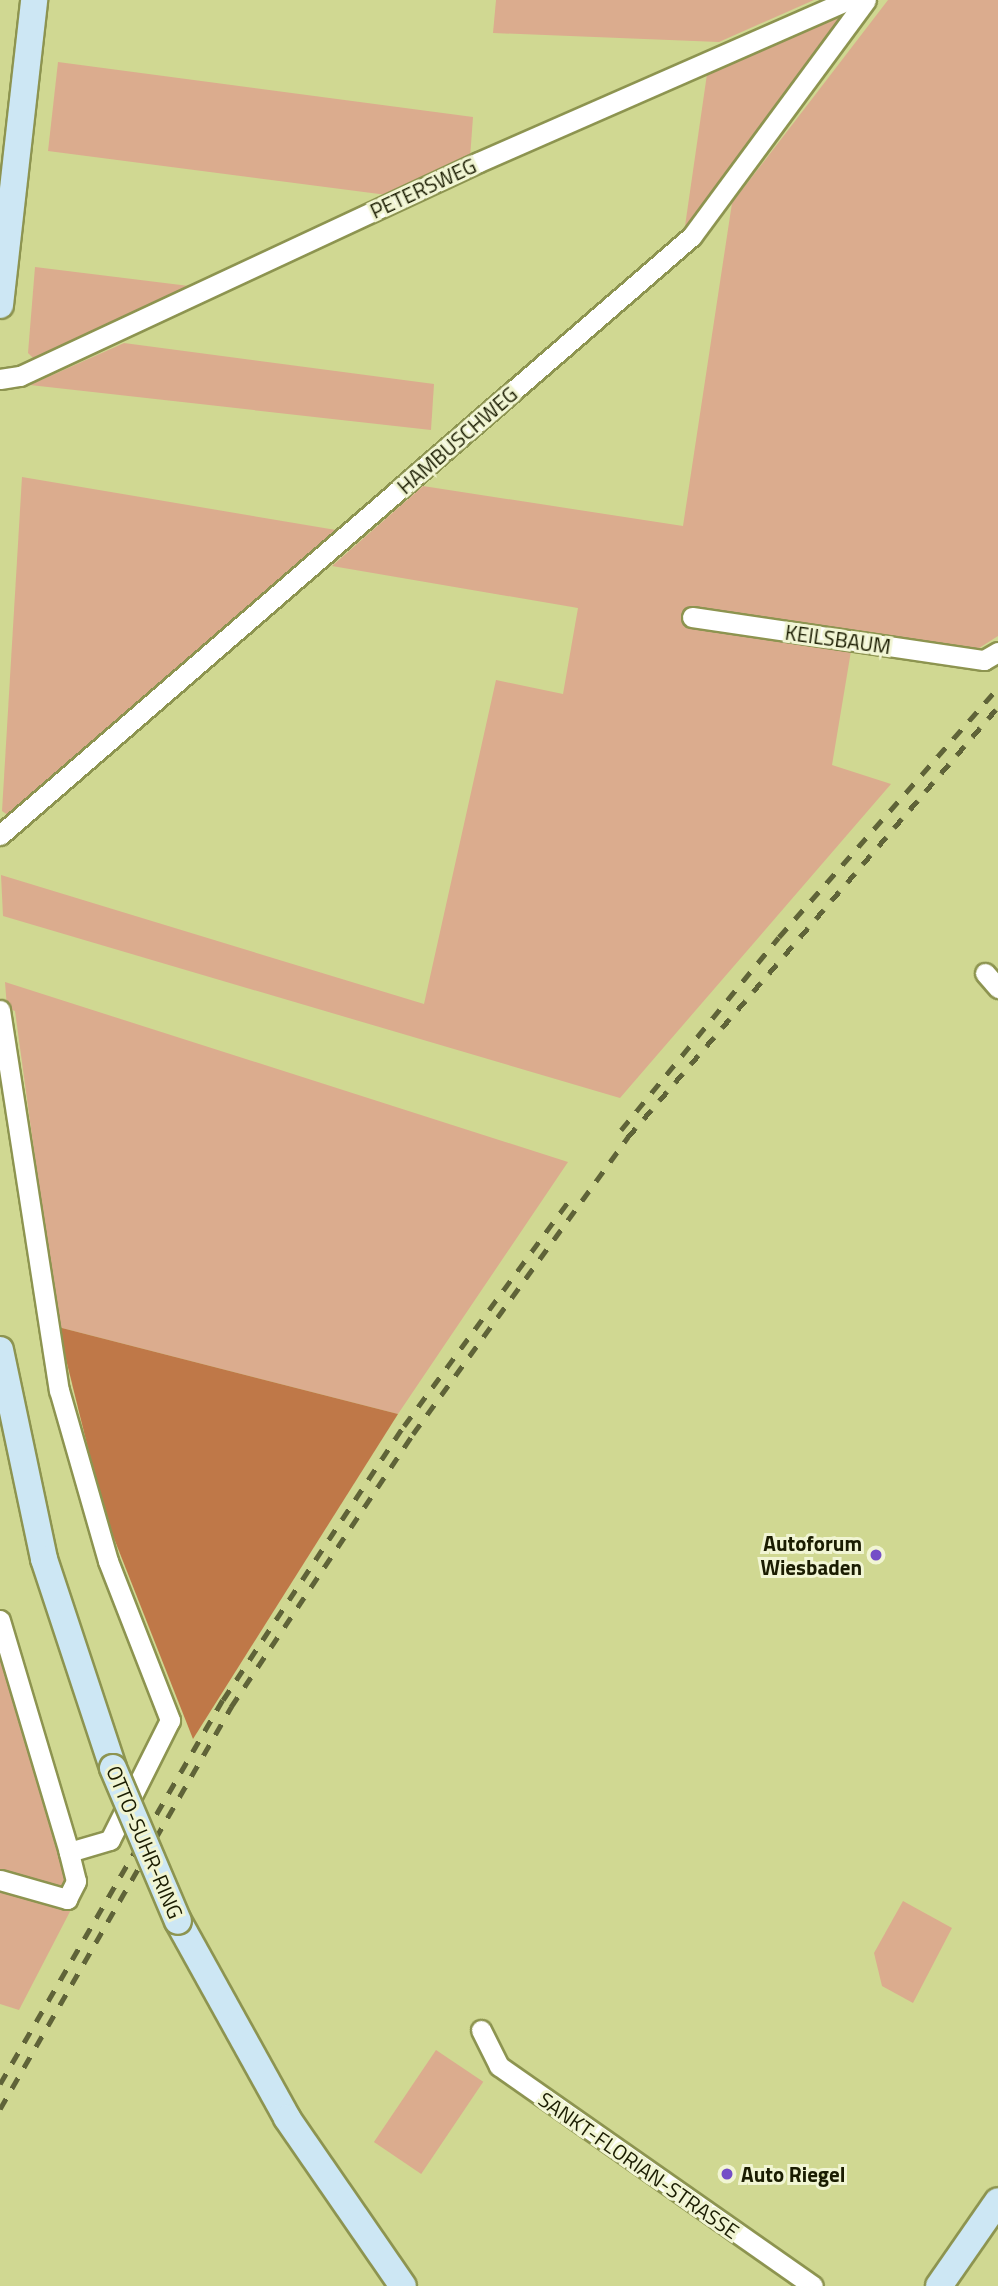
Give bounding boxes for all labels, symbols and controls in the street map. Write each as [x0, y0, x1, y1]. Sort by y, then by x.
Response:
street label: PETERSWEG [366, 152, 480, 224]
street label: HAMBUSCHWEG [392, 381, 522, 499]
street label: KEILSBAUM [784, 619, 892, 659]
place label: Autoforum Wiesbaden [760, 1530, 862, 1580]
marker: Autoforum Wiesbaden [868, 1547, 884, 1563]
street label: OTTO-SUHR-RING [101, 1762, 189, 1922]
street label: SANKT-FLORIAN-STRASSE [534, 2086, 744, 2244]
place label: Auto Riegel [741, 2161, 845, 2187]
marker: Auto Riegel [719, 2166, 735, 2182]

